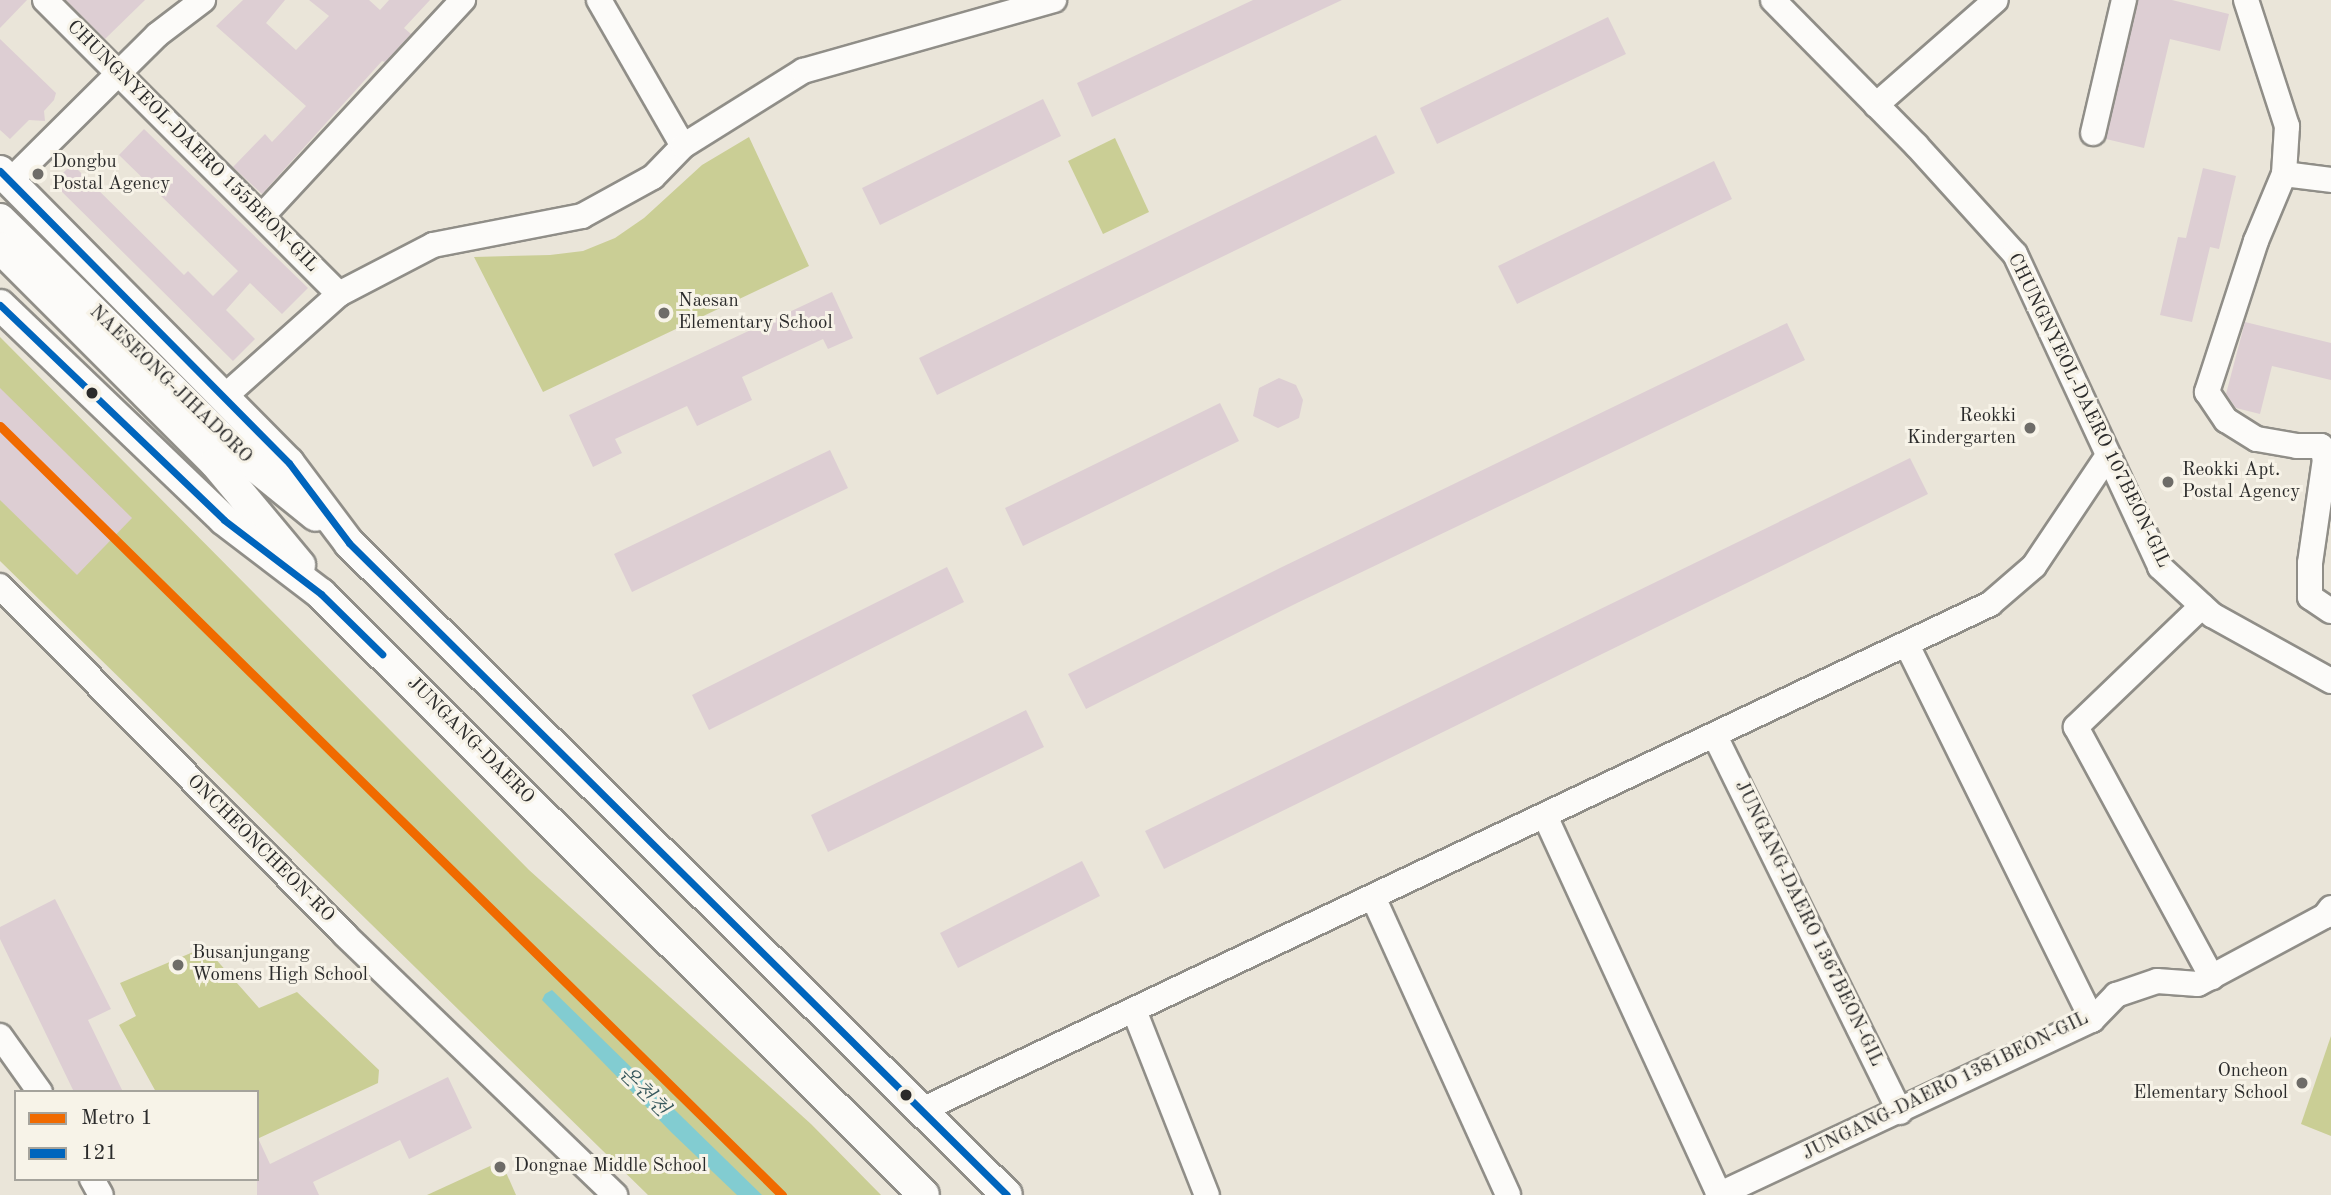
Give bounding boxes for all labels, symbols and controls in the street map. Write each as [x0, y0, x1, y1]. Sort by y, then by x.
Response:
street label: CHUNGNYEOL-DAERO 155BEON-GIL [61, 16, 323, 278]
place label: Dongbu Postal Agency [52, 152, 170, 196]
marker: Dongbu Postal Agency [30, 166, 46, 182]
street label: CHUNGNYEOL-DAERO 107BEON-GIL [2002, 250, 2174, 572]
place label: Naesan Elementary School [678, 291, 833, 335]
street label: NAESEONG-JIHADORO [84, 301, 256, 469]
marker: Naesan Elementary School [656, 305, 672, 321]
unlabelled marker [85, 386, 99, 400]
place label: Reokki Kindergarten [1907, 406, 2016, 450]
marker: Reokki Kindergarten [2022, 420, 2038, 436]
place label: Reokki Apt. Postal Agency [2182, 460, 2300, 504]
marker: Reokki Apt. Postal Agency [2160, 474, 2176, 490]
street label: JUNGANG-DAERO [402, 673, 538, 809]
street label: ONCHEONCHEON-RO [181, 770, 339, 928]
street label: JUNGANG-DAERO 1367BEON-GIL [1729, 777, 1887, 1071]
place label: Busanjungang Womens High School [192, 943, 368, 987]
marker: Busanjungang Womens High School [170, 957, 186, 973]
street label: JUNGANG-DAERO 1381BEON-GIL [1799, 1008, 2093, 1166]
place label: Oncheon Elementary School [2133, 1061, 2288, 1105]
water label: 온천천 [613, 1062, 673, 1122]
marker: Oncheon Elementary School [2294, 1075, 2310, 1091]
unlabelled marker [899, 1088, 913, 1102]
legend [14, 1090, 259, 1181]
text: Metro 1 [81, 1108, 153, 1129]
text: 121 [81, 1143, 118, 1164]
place label: Dongnae Middle School [514, 1156, 707, 1178]
marker: Dongnae Middle School [492, 1159, 508, 1175]

